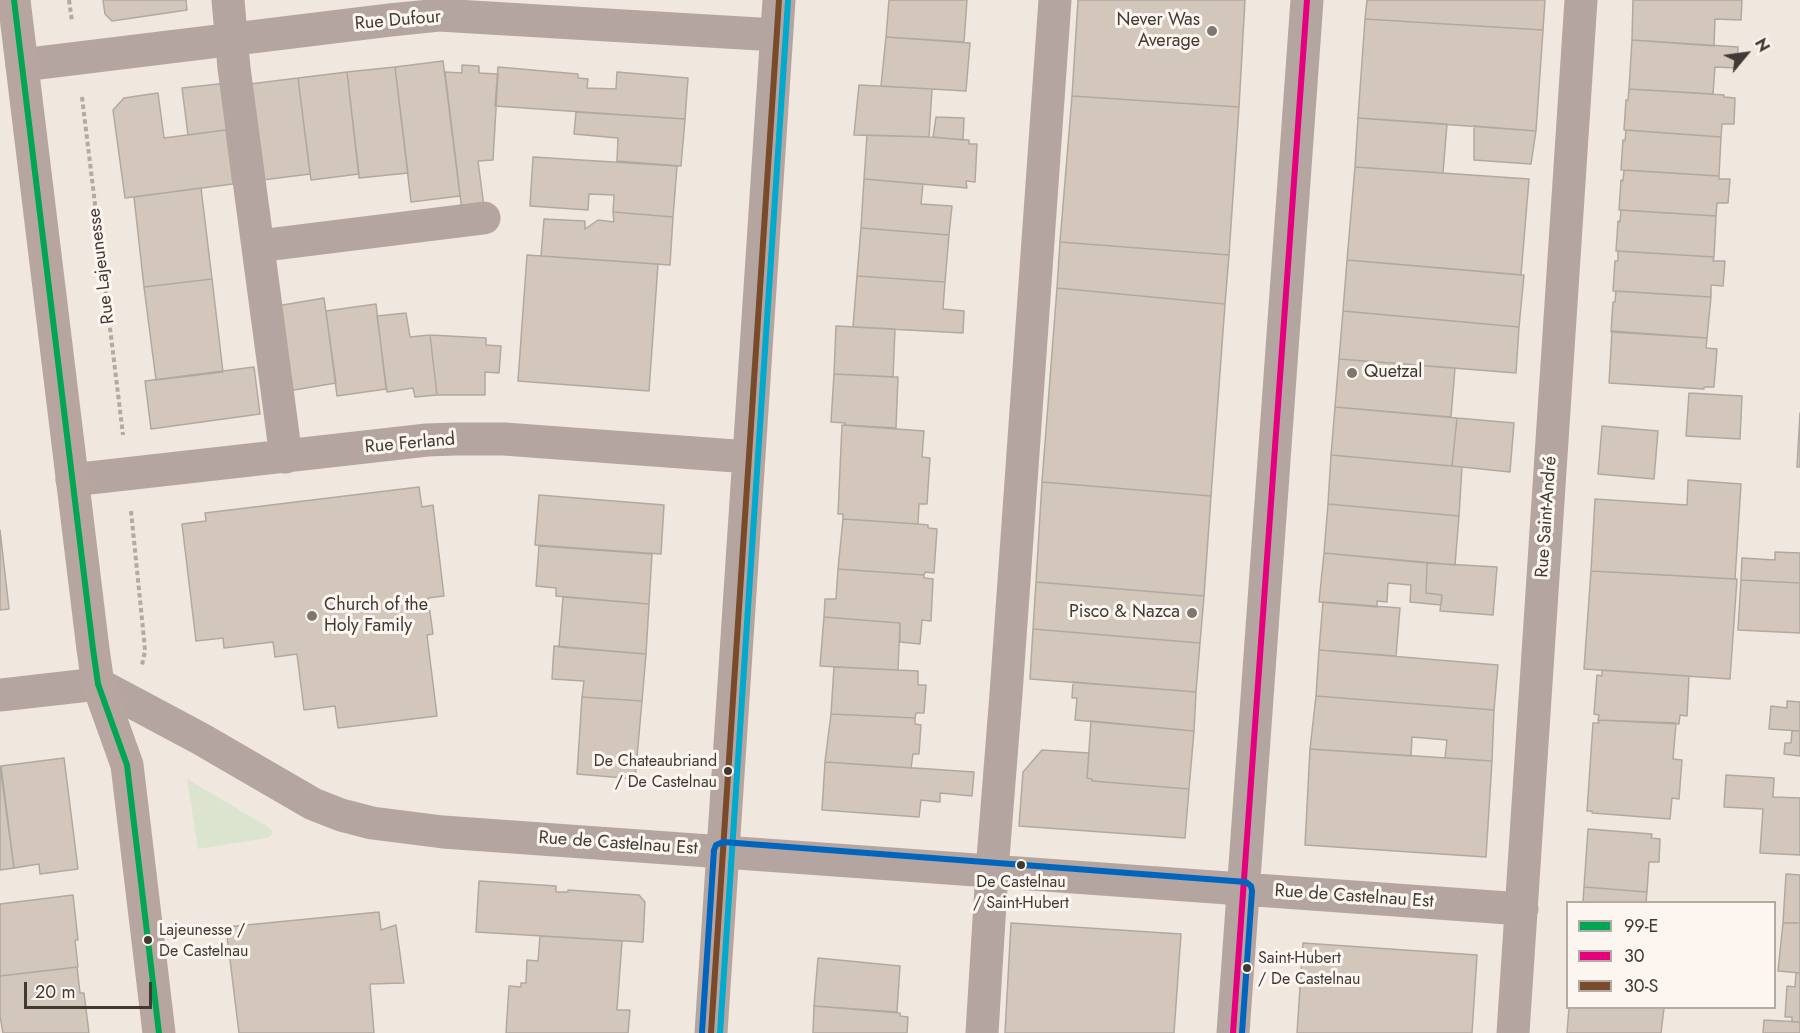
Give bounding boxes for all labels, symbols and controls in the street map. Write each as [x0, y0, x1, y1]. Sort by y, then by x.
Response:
street label: Rue Dufour [354, 6, 442, 36]
place label: Never Was Average [1117, 10, 1200, 52]
marker: Never Was Average [1205, 24, 1219, 38]
north arrow [1716, 24, 1776, 84]
text: N [1749, 34, 1775, 56]
street label: Rue Lajeunesse [84, 207, 120, 325]
place label: Quetzal [1364, 362, 1422, 384]
marker: Quetzal [1345, 366, 1359, 380]
street label: Rue Ferland [364, 429, 456, 459]
street label: Rue Saint-André [1532, 456, 1562, 578]
place label: Church of the Holy Family [324, 595, 428, 638]
place label: Pisco & Nazca [1069, 602, 1180, 624]
marker: Pisco & Nazca [1185, 606, 1199, 620]
marker: Church of the Holy Family [305, 609, 319, 623]
place label: De Chateaubriand / De Castelnau [594, 752, 717, 790]
marker: De Chateaubriand / De Castelnau [722, 765, 734, 777]
street label: Rue de Castelnau Est [538, 828, 698, 860]
marker: De Castelnau / Saint-Hubert [1015, 859, 1027, 871]
place label: De Castelnau / Saint-Hubert [973, 873, 1069, 911]
street label: Rue de Castelnau Est [1274, 881, 1434, 913]
legend [1566, 901, 1776, 1009]
text: 99-E [1624, 913, 1658, 939]
place label: Lajeunesse / De Castelnau [159, 921, 248, 959]
marker: Lajeunesse / De Castelnau [142, 934, 154, 946]
text: 30 [1624, 943, 1645, 969]
place label: Saint-Hubert / De Castelnau [1258, 949, 1360, 987]
marker: Saint-Hubert / De Castelnau [1241, 962, 1253, 974]
scale bar [27, 970, 154, 1008]
text: 30-S [1624, 973, 1658, 999]
text: 20 m [35, 979, 75, 1005]

